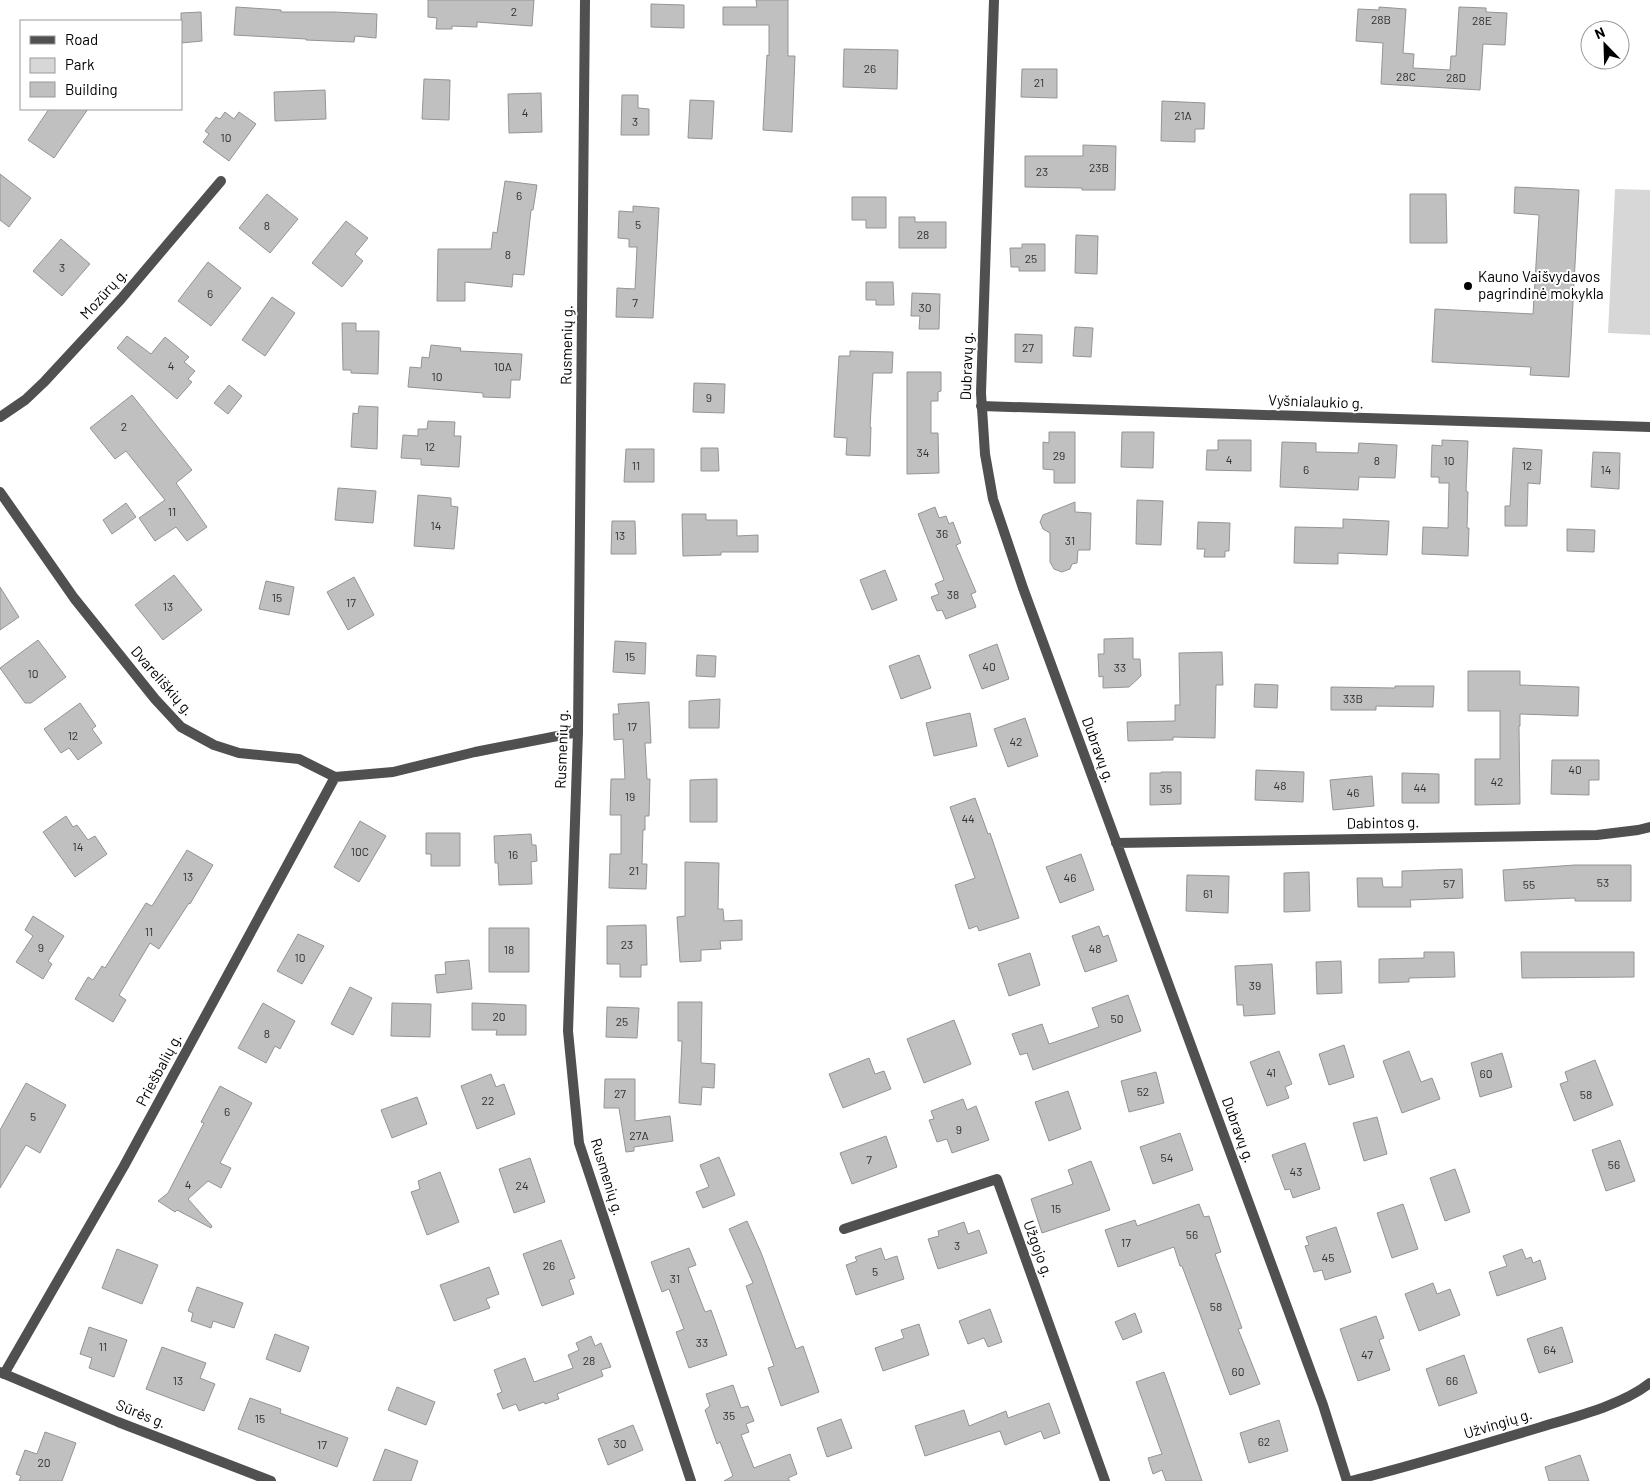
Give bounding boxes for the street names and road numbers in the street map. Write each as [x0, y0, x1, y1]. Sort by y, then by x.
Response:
street label: Mozūrų g. [76, 264, 131, 323]
street label: Rusmenių g. [556, 305, 576, 385]
street label: Dubravų g. [956, 331, 976, 401]
street label: Vyšnialaukio g. [1268, 390, 1364, 412]
street label: Dvareliškių g. [128, 642, 198, 719]
street label: Rusmenių g. [551, 709, 571, 789]
street label: Dubravų g. [1079, 714, 1119, 785]
street label: Dabintos g. [1346, 812, 1420, 832]
street label: Priešbalių g. [131, 1030, 185, 1109]
street label: Dubravų g. [1219, 1094, 1259, 1165]
street label: Rusmenių g. [588, 1136, 628, 1218]
street label: Užgojo g. [1020, 1218, 1058, 1280]
street label: Sūrės g. [114, 1395, 169, 1431]
street label: Užvingių g. [1461, 1404, 1534, 1442]

